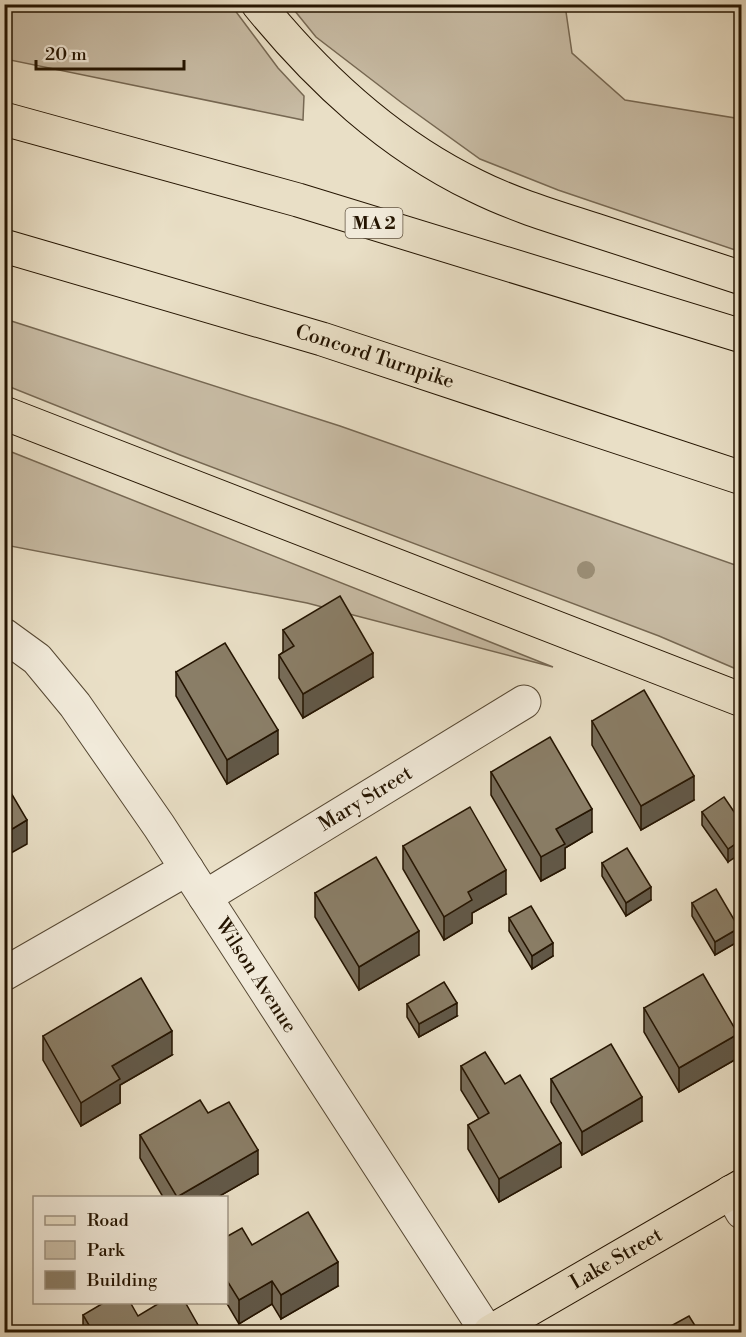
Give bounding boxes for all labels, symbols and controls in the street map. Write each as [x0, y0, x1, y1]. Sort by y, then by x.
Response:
scale bar [36, 33, 184, 71]
text: 20 m [45, 43, 87, 66]
road number: MA 2 [346, 208, 403, 238]
street label: Concord Turnpike [292, 319, 457, 394]
street label: Mary Street [314, 761, 417, 837]
street label: Wilson Avenue [209, 913, 302, 1038]
legend [33, 1196, 228, 1304]
text: Road [87, 1209, 130, 1232]
street label: Lake Street [566, 1222, 667, 1295]
text: Park [87, 1239, 126, 1262]
text: Building [86, 1269, 158, 1292]

